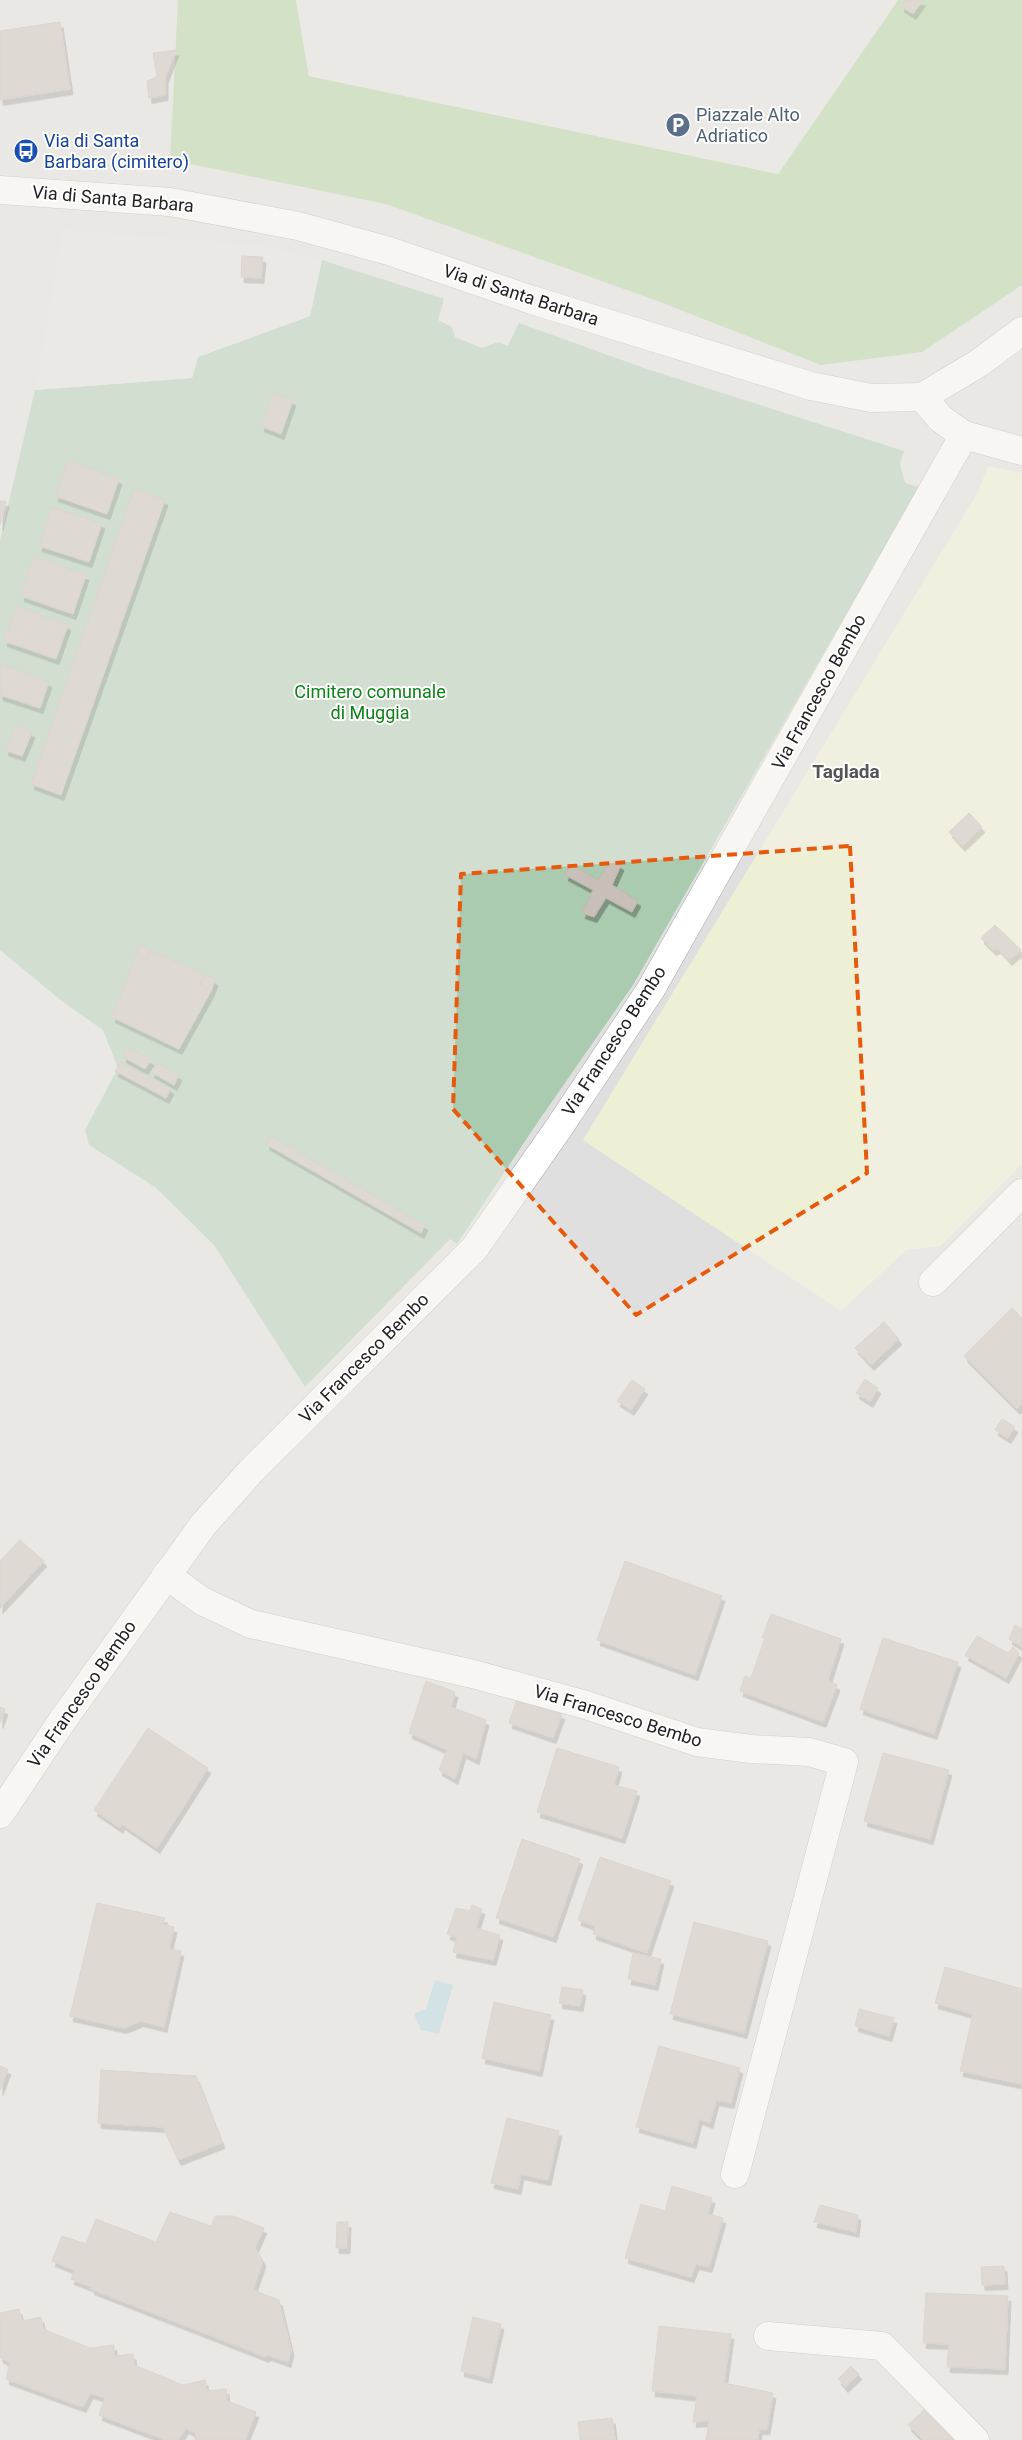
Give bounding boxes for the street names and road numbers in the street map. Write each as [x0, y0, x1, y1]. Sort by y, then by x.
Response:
street label: Via di Santa Barbara [31, 181, 195, 216]
street label: Via di Santa Barbara [441, 259, 602, 330]
street label: Via Francesco Bembo [767, 610, 870, 773]
street label: Via Francesco Bembo [557, 962, 670, 1120]
street label: Via Francesco Bembo [294, 1288, 433, 1427]
street label: Via Francesco Bembo [23, 1616, 140, 1771]
street label: Via Francesco Bembo [532, 1680, 705, 1751]

